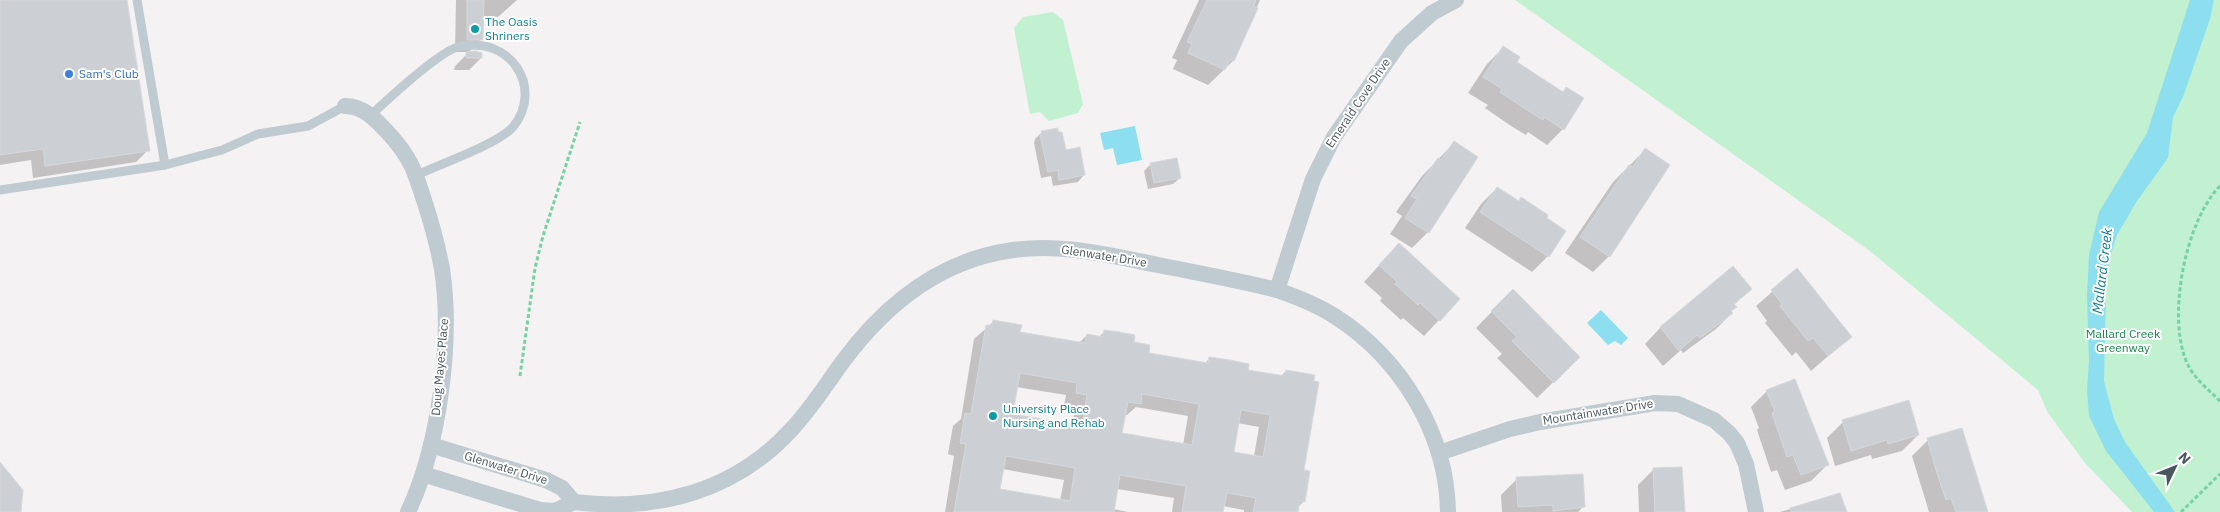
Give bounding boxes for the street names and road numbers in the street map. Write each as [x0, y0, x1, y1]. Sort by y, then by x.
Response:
street label: Emerald Cove Drive [1322, 55, 1393, 150]
street label: Glenwater Drive [1060, 241, 1148, 270]
street label: Doug Mayes Place [428, 317, 451, 416]
street label: Mountainwater Drive [1542, 395, 1655, 428]
street label: Glenwater Drive [463, 448, 550, 487]

